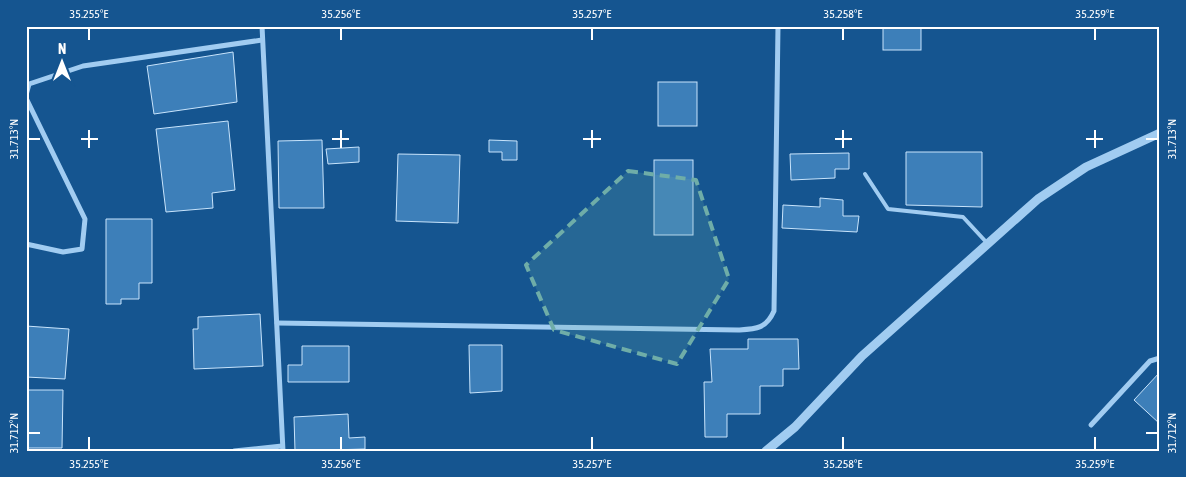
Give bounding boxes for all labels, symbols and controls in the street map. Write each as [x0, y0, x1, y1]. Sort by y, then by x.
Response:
text: 35.255°E [70, 7, 108, 21]
text: 35.256°E [322, 7, 360, 21]
text: 35.257°E [573, 7, 611, 21]
text: 35.258°E [824, 7, 862, 21]
text: 35.259°E [1076, 7, 1114, 21]
north arrow [38, 38, 88, 88]
text: N [58, 41, 66, 57]
text: 31.713°N [7, 119, 21, 159]
text: 31.713°N [1165, 119, 1179, 159]
text: 31.712°N [7, 413, 21, 453]
text: 31.712°N [1165, 413, 1179, 453]
text: 35.255°E [70, 457, 108, 471]
text: 35.256°E [322, 457, 360, 471]
text: 35.257°E [573, 457, 611, 471]
text: 35.258°E [824, 457, 862, 471]
text: 35.259°E [1076, 457, 1114, 471]

